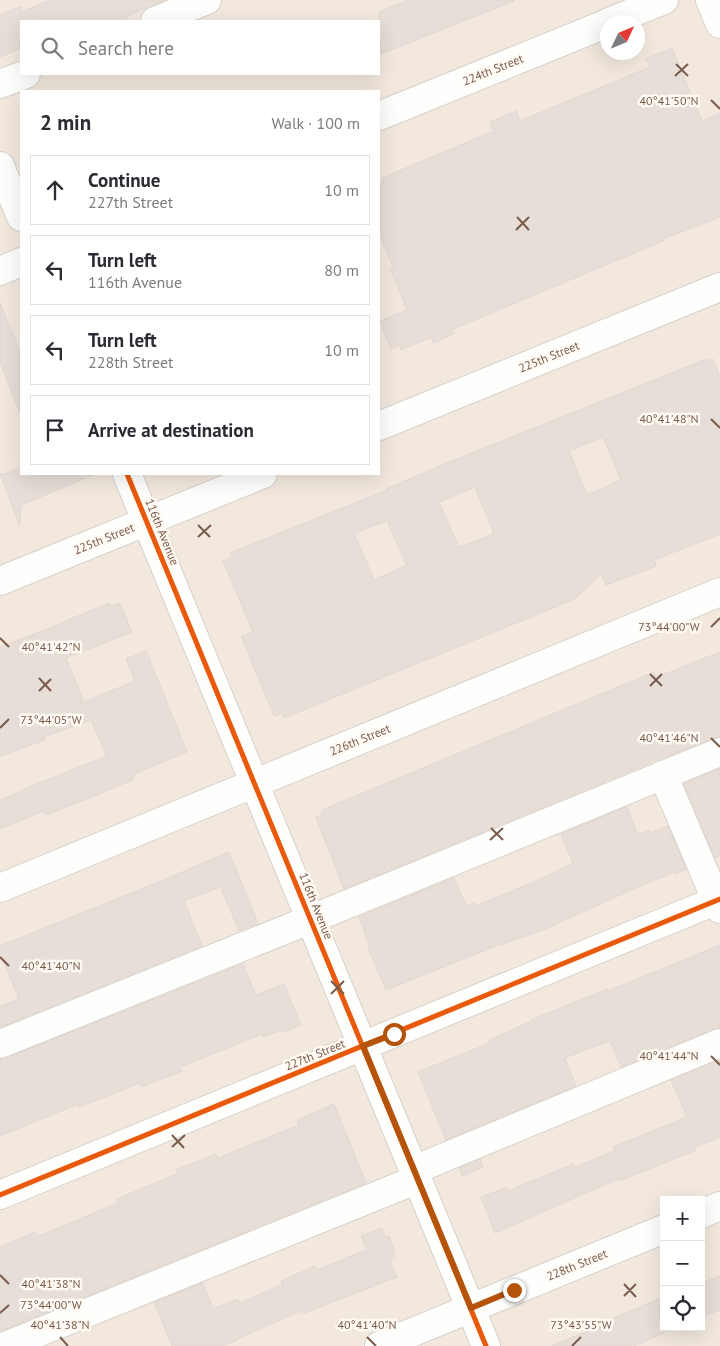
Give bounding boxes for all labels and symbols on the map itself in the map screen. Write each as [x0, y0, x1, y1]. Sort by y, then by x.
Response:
north arrow [600, 15, 645, 60]
street label: 224th Street [460, 51, 525, 88]
text: 40°41'50"N [639, 93, 699, 108]
street label: 225th Street [516, 338, 581, 375]
text: 40°41'48"N [639, 411, 699, 426]
street label: 116th Avenue [142, 496, 183, 567]
street label: 225th Street [71, 520, 136, 557]
text: 73°44'00"W [638, 619, 700, 634]
text: 40°41'42"N [21, 639, 81, 654]
text: 73°44'05"W [20, 712, 82, 727]
street label: 226th Street [327, 721, 392, 758]
text: 40°41'46"N [639, 730, 699, 745]
street label: 116th Avenue [296, 870, 337, 941]
text: 40°41'40"N [21, 958, 81, 973]
route start [383, 1023, 406, 1046]
street label: 227th Street [282, 1036, 347, 1073]
text: 40°41'44"N [639, 1048, 699, 1063]
street label: 228th Street [544, 1246, 609, 1283]
text: 40°41'38"N [21, 1276, 81, 1291]
route end [503, 1279, 526, 1302]
text: 73°44'00"W [20, 1297, 82, 1312]
text: 40°41'38"N [30, 1317, 90, 1332]
text: 40°41'40"N [337, 1317, 397, 1332]
text: 73°43'55"W [550, 1317, 612, 1332]

